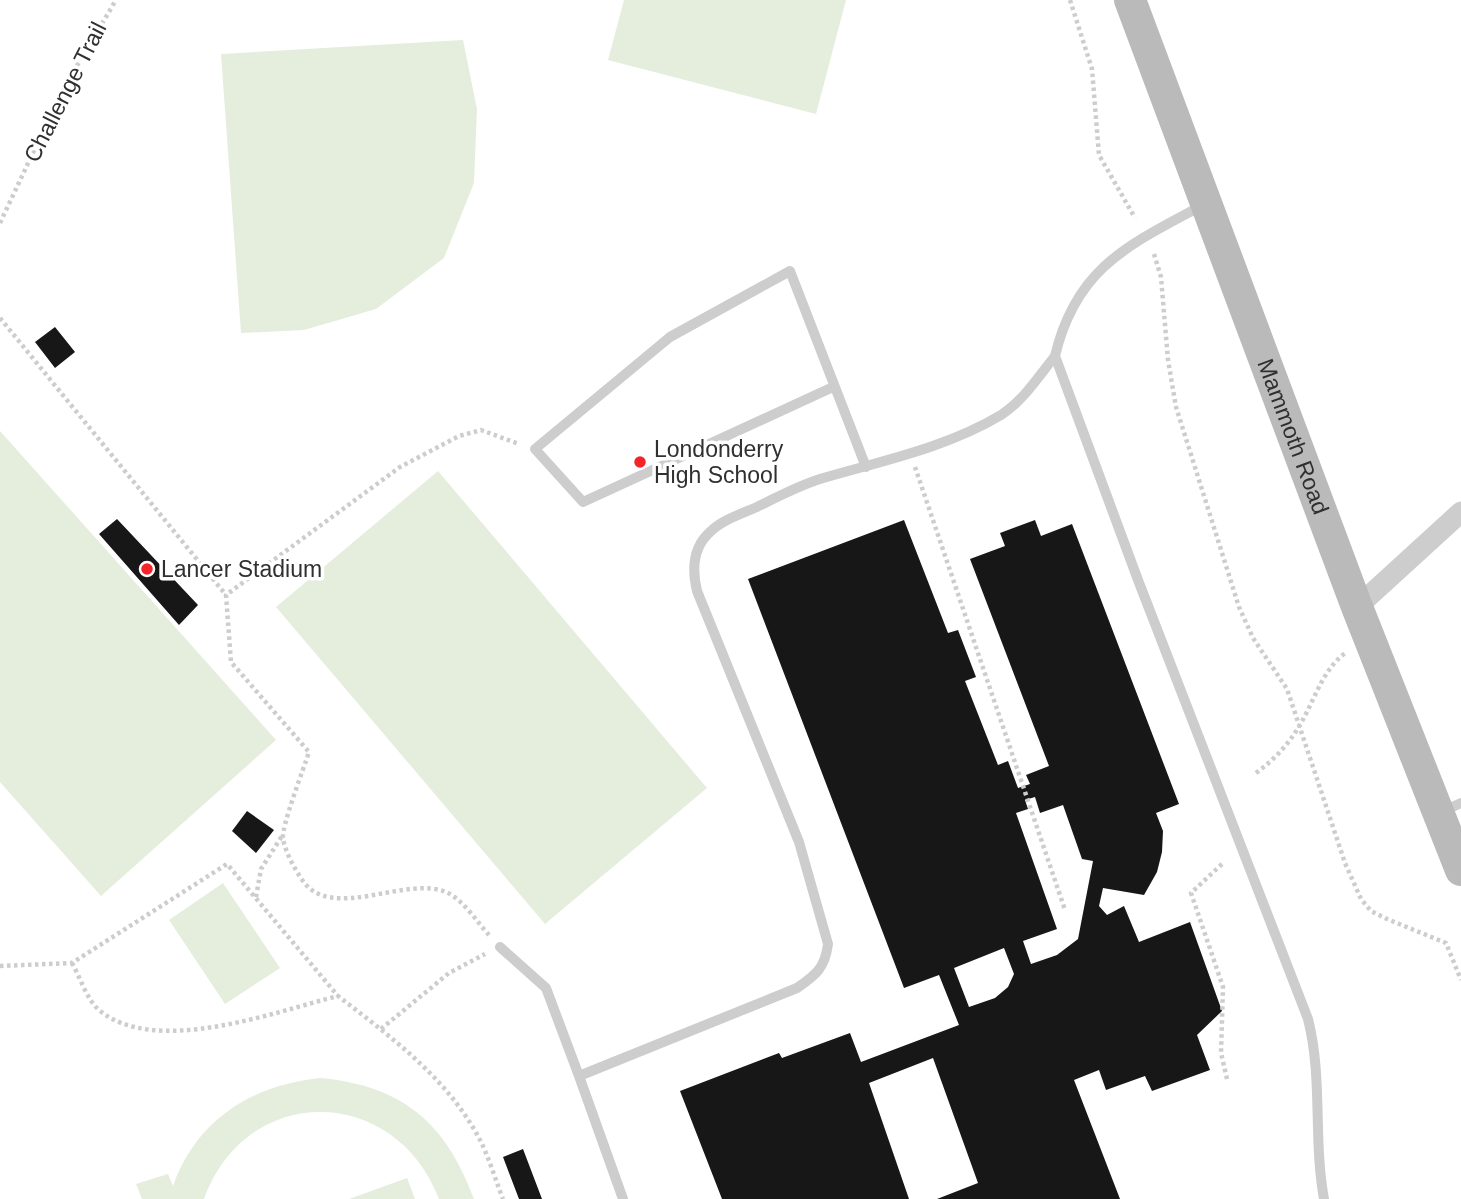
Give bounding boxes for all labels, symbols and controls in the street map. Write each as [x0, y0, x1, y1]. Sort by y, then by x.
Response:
street label: Challenge Trail [19, 18, 111, 166]
street label: Mammoth Road [1252, 355, 1334, 518]
place label: Londonderry High School [654, 436, 784, 488]
marker: Londonderry High School [632, 454, 648, 470]
place label: Lancer Stadium [161, 556, 322, 582]
marker: Lancer Stadium [139, 561, 155, 577]

